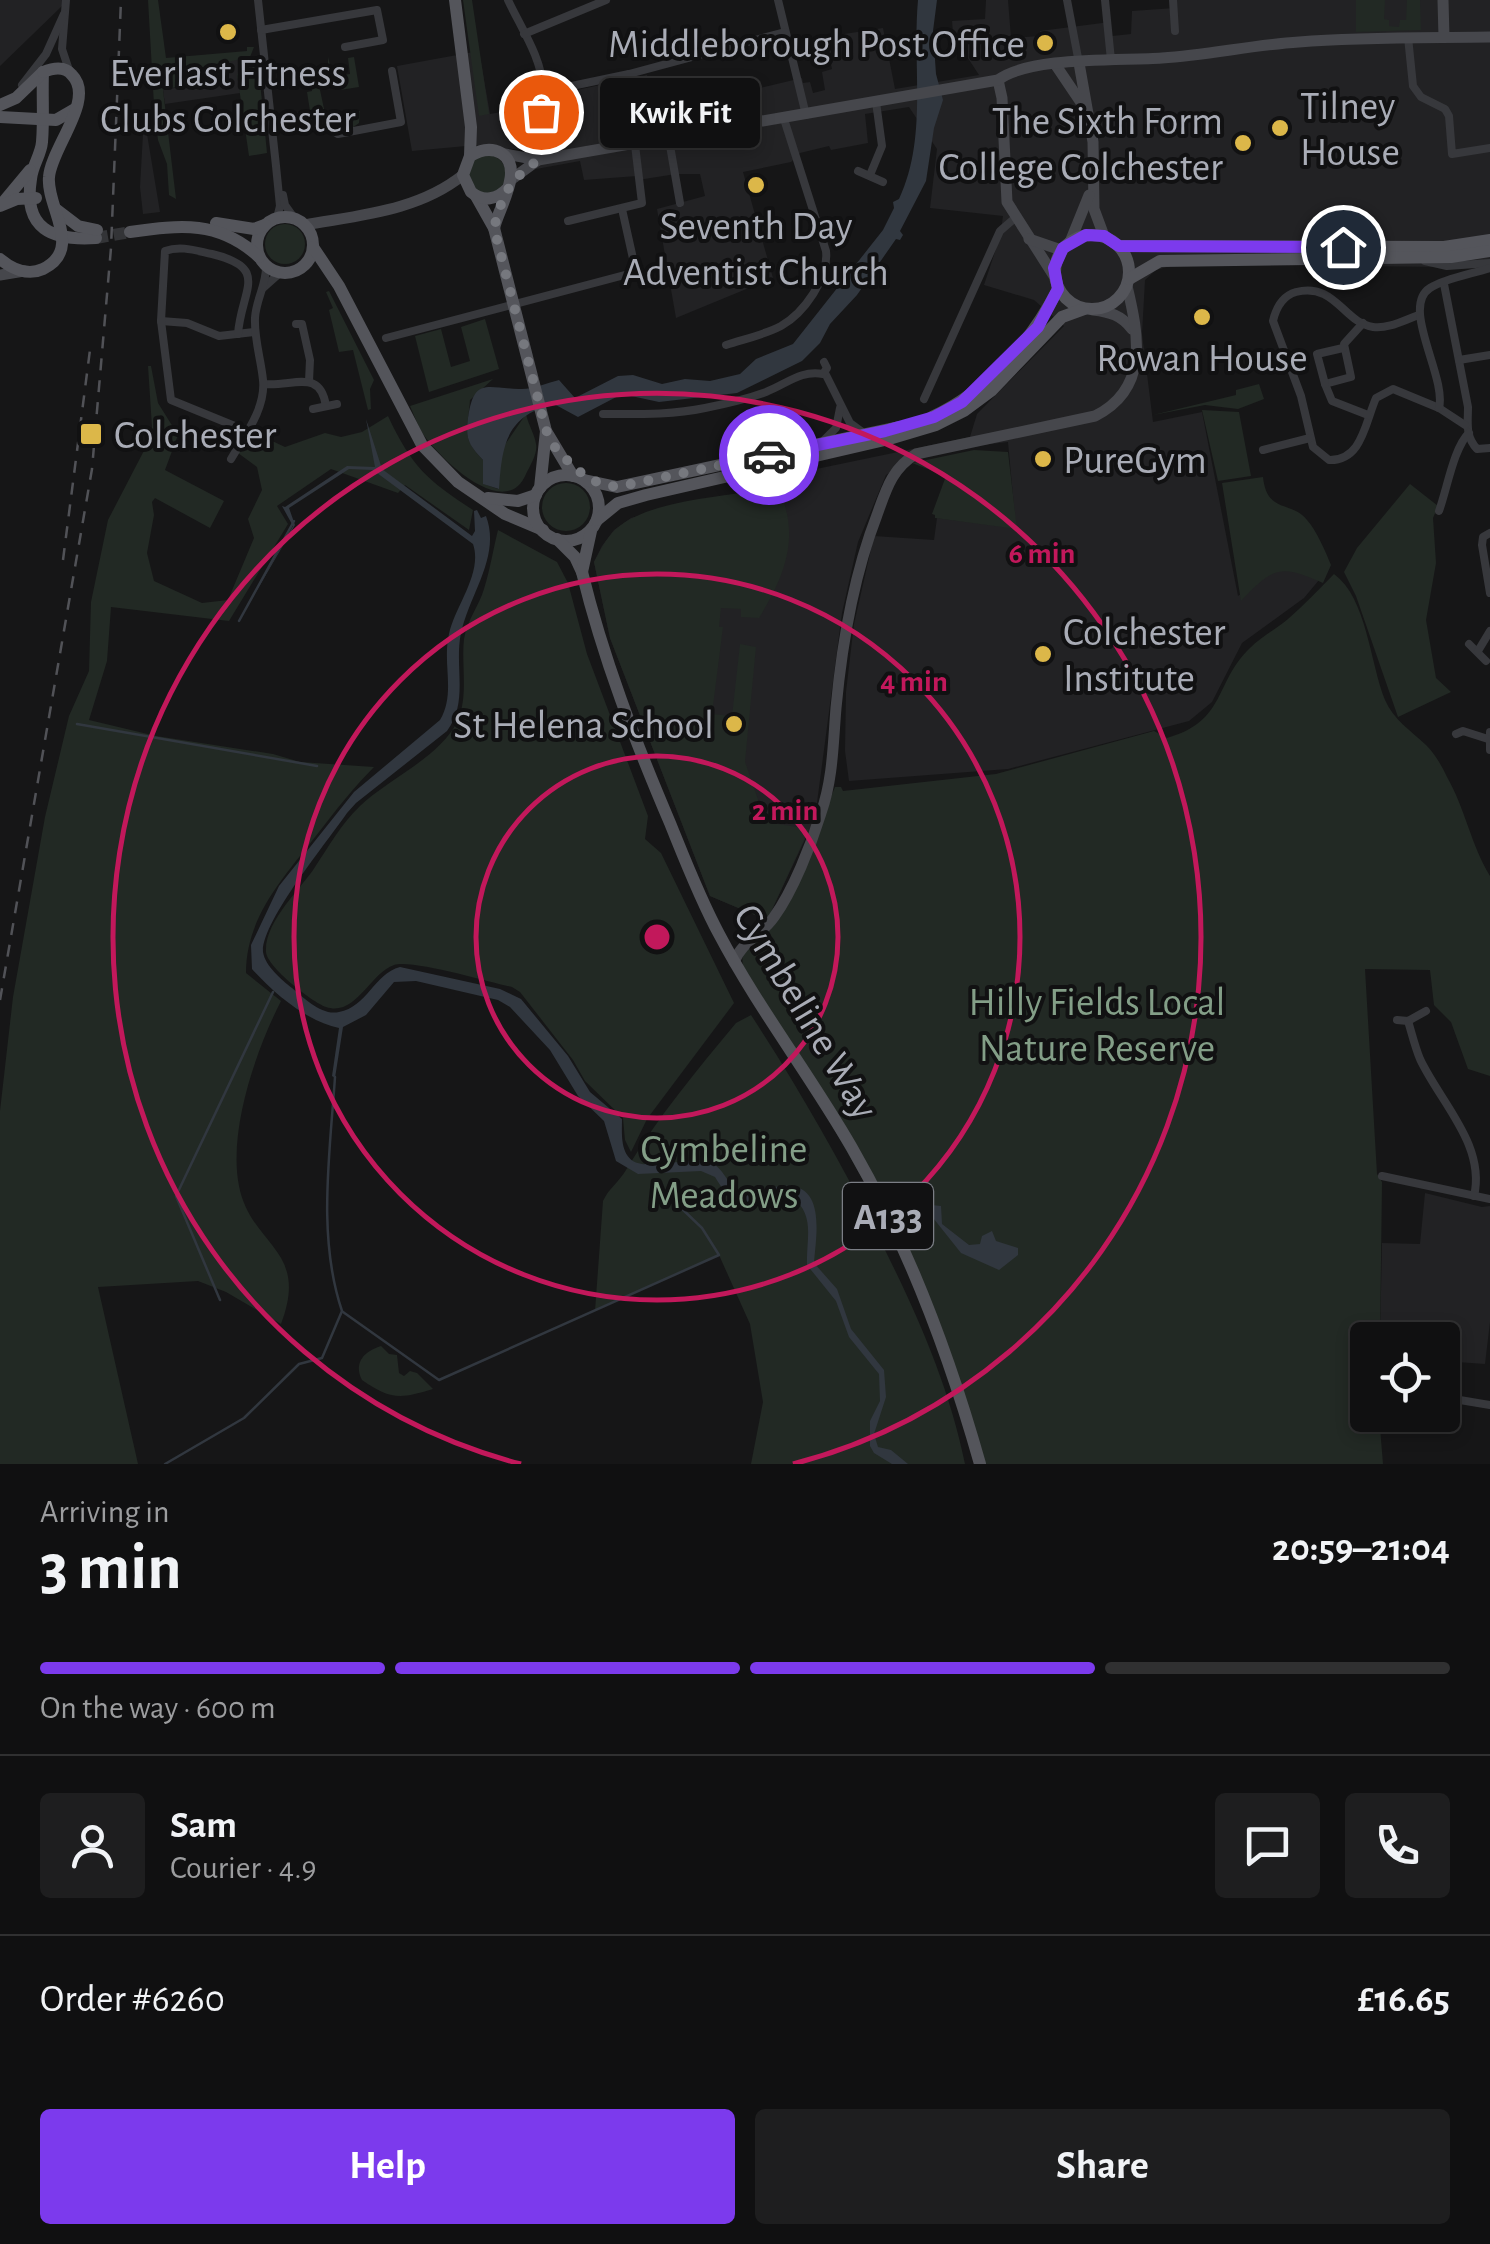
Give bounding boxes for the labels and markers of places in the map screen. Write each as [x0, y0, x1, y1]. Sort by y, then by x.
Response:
marker: Everlast Fitness Clubs Colchester [217, 21, 239, 43]
place label: Middleborough Post Office [608, 25, 1025, 65]
marker: Middleborough Post Office [1034, 32, 1056, 54]
place label: Everlast Fitness Clubs Colchester [100, 54, 356, 140]
pin [499, 70, 584, 155]
callout: Kwik Fit [601, 77, 761, 147]
place label: Tilney House [1300, 87, 1400, 173]
place label: The Sixth Form College Colchester [939, 102, 1223, 188]
marker: Tilney House [1269, 117, 1291, 139]
marker: The Sixth Form College Colchester [1232, 132, 1254, 154]
marker: Seventh Day Adventist Church [745, 174, 767, 196]
pin [1301, 205, 1386, 290]
place label: Seventh Day Adventist Church [623, 207, 889, 293]
marker: Rowan House [1191, 306, 1213, 328]
place label: Rowan House [1096, 339, 1308, 379]
place label: Colchester [114, 416, 277, 456]
marker: Colchester [78, 421, 104, 447]
place label: PureGym [1063, 441, 1207, 481]
marker: PureGym [1032, 448, 1054, 470]
place label: Colchester Institute [1063, 613, 1226, 699]
marker: Colchester Institute [1032, 643, 1054, 665]
place label: St Helena School [453, 706, 714, 746]
marker: St Helena School [723, 713, 745, 735]
centre of rings [639, 919, 675, 955]

